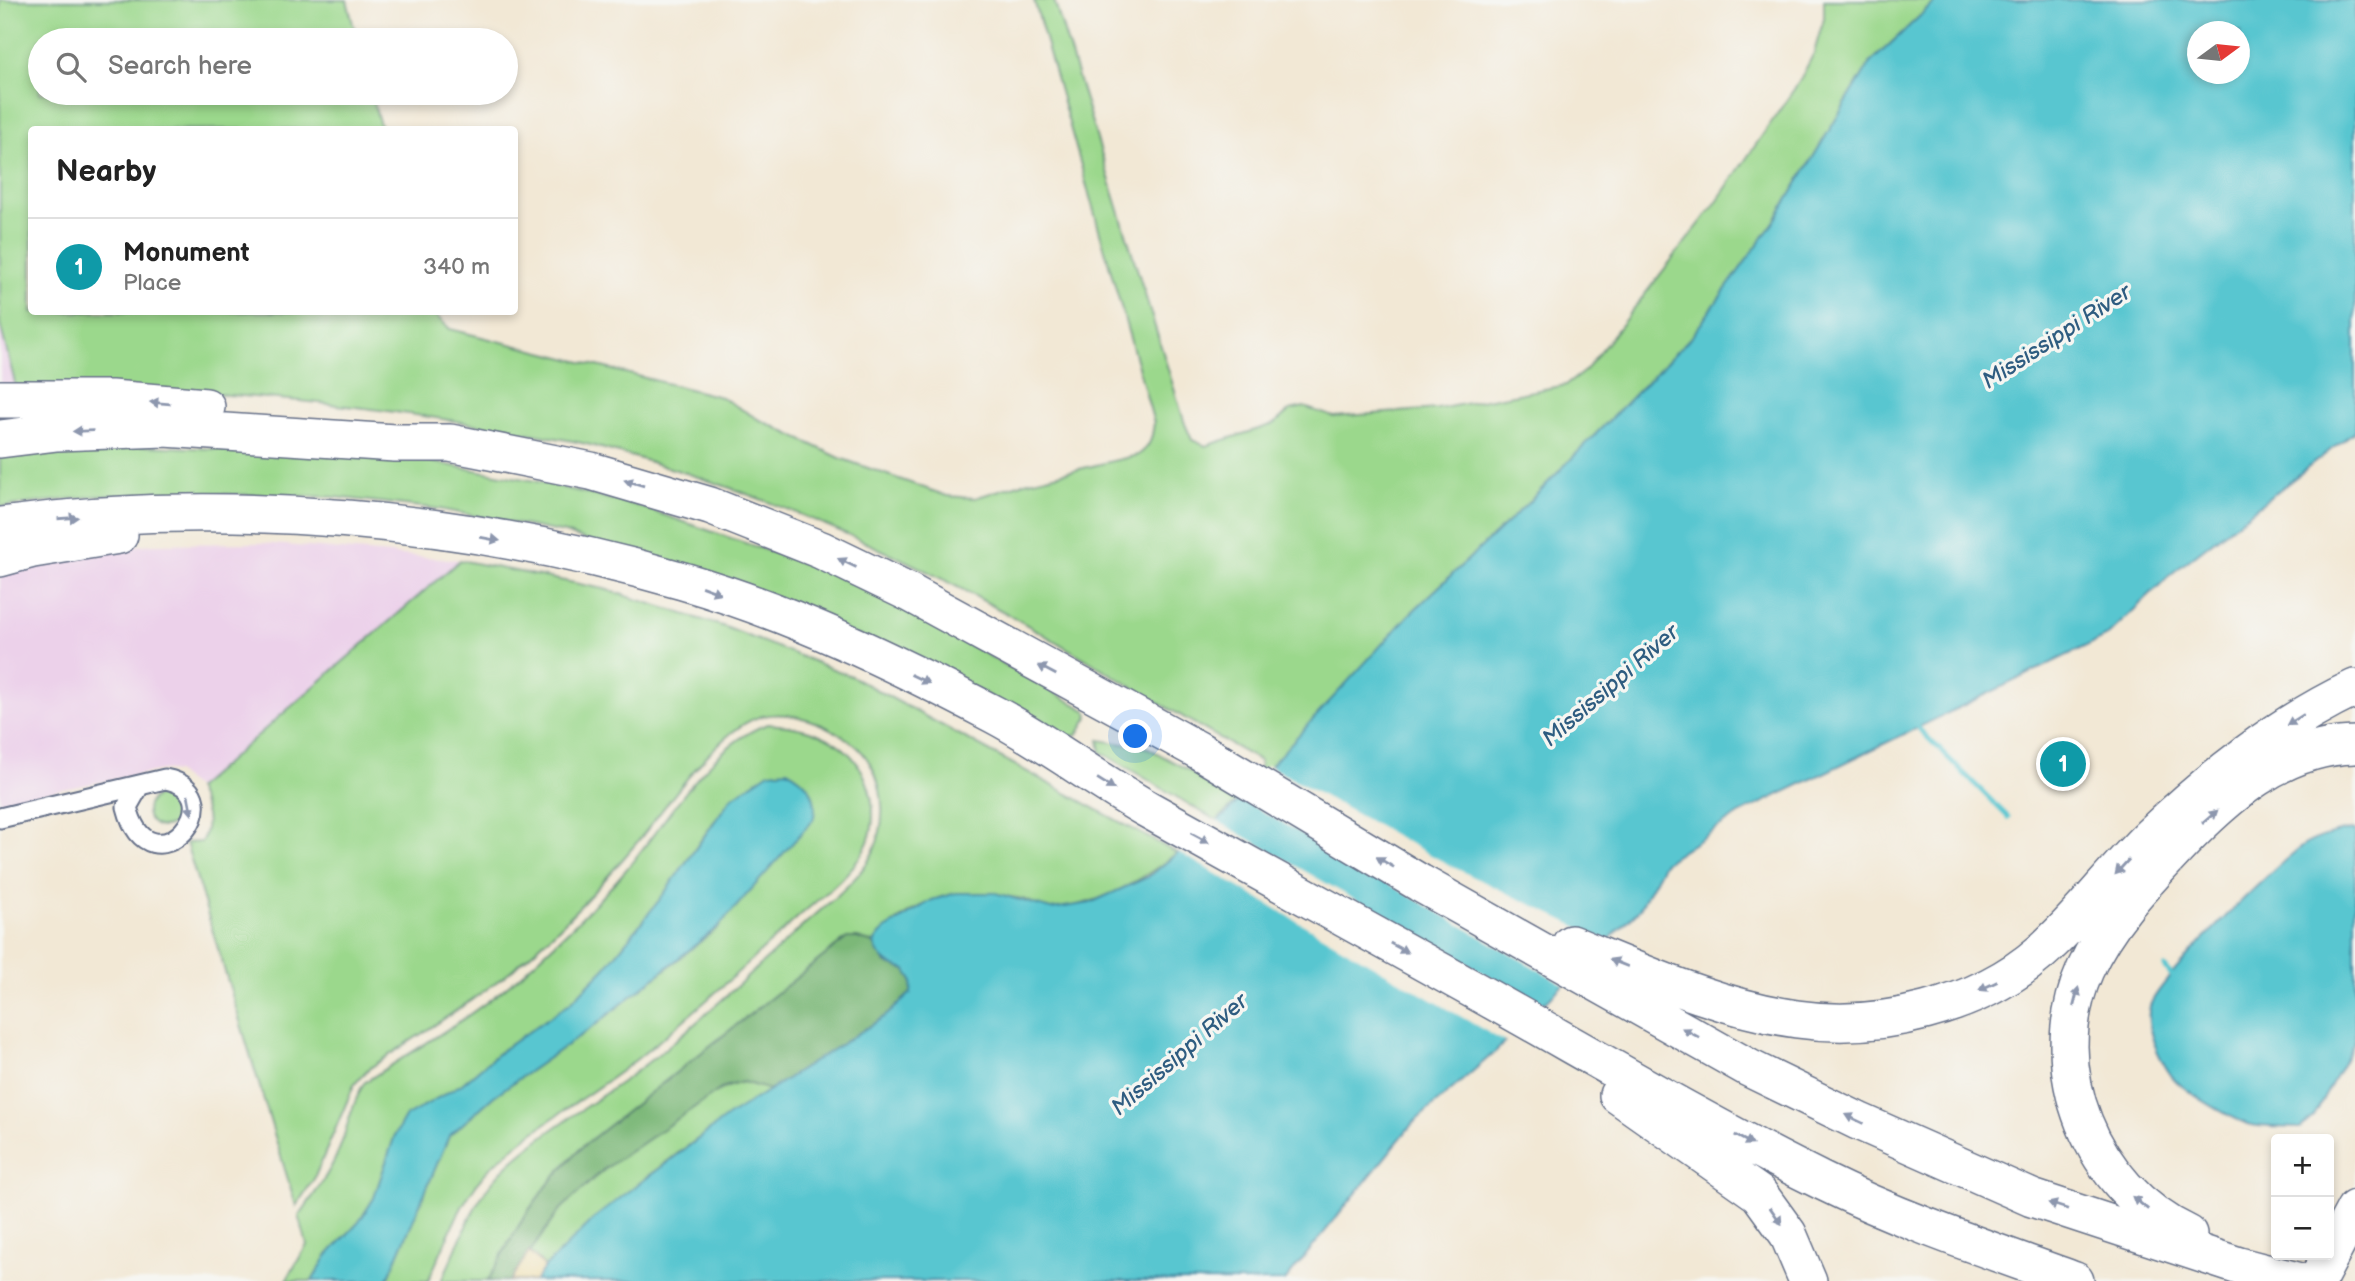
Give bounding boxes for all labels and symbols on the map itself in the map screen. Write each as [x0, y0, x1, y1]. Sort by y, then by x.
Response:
north arrow [2187, 21, 2250, 84]
water label: Mississippi River [1977, 277, 2138, 395]
one-way arrow [149, 397, 171, 408]
one-way arrow [71, 425, 93, 436]
one-way arrow [624, 478, 645, 488]
one-way arrow [57, 512, 79, 523]
one-way arrow [479, 534, 501, 545]
one-way arrow [837, 557, 857, 568]
one-way arrow [700, 585, 721, 596]
water label: Mississippi River [1537, 618, 1686, 753]
one-way arrow [1037, 665, 1057, 677]
one-way arrow [910, 673, 930, 684]
one-way arrow [2286, 714, 2305, 727]
your location [1118, 719, 1152, 753]
pin: 1 [2040, 738, 2086, 790]
one-way arrow [1096, 777, 1115, 790]
one-way arrow [185, 794, 196, 816]
one-way arrow [2201, 809, 2219, 825]
one-way arrow [1190, 832, 1210, 844]
one-way arrow [1375, 856, 1394, 868]
one-way arrow [2114, 858, 2130, 876]
one-way arrow [1389, 942, 1409, 954]
one-way arrow [1608, 957, 1629, 968]
one-way arrow [1977, 981, 1998, 992]
one-way arrow [2071, 986, 2082, 1008]
water label: Mississippi River [1106, 987, 1255, 1122]
one-way arrow [1681, 1027, 1700, 1039]
one-way arrow [1844, 1113, 1864, 1124]
one-way arrow [1734, 1134, 1754, 1146]
one-way arrow [2132, 1195, 2150, 1210]
one-way arrow [2047, 1201, 2068, 1211]
one-way arrow [1769, 1207, 1783, 1225]

